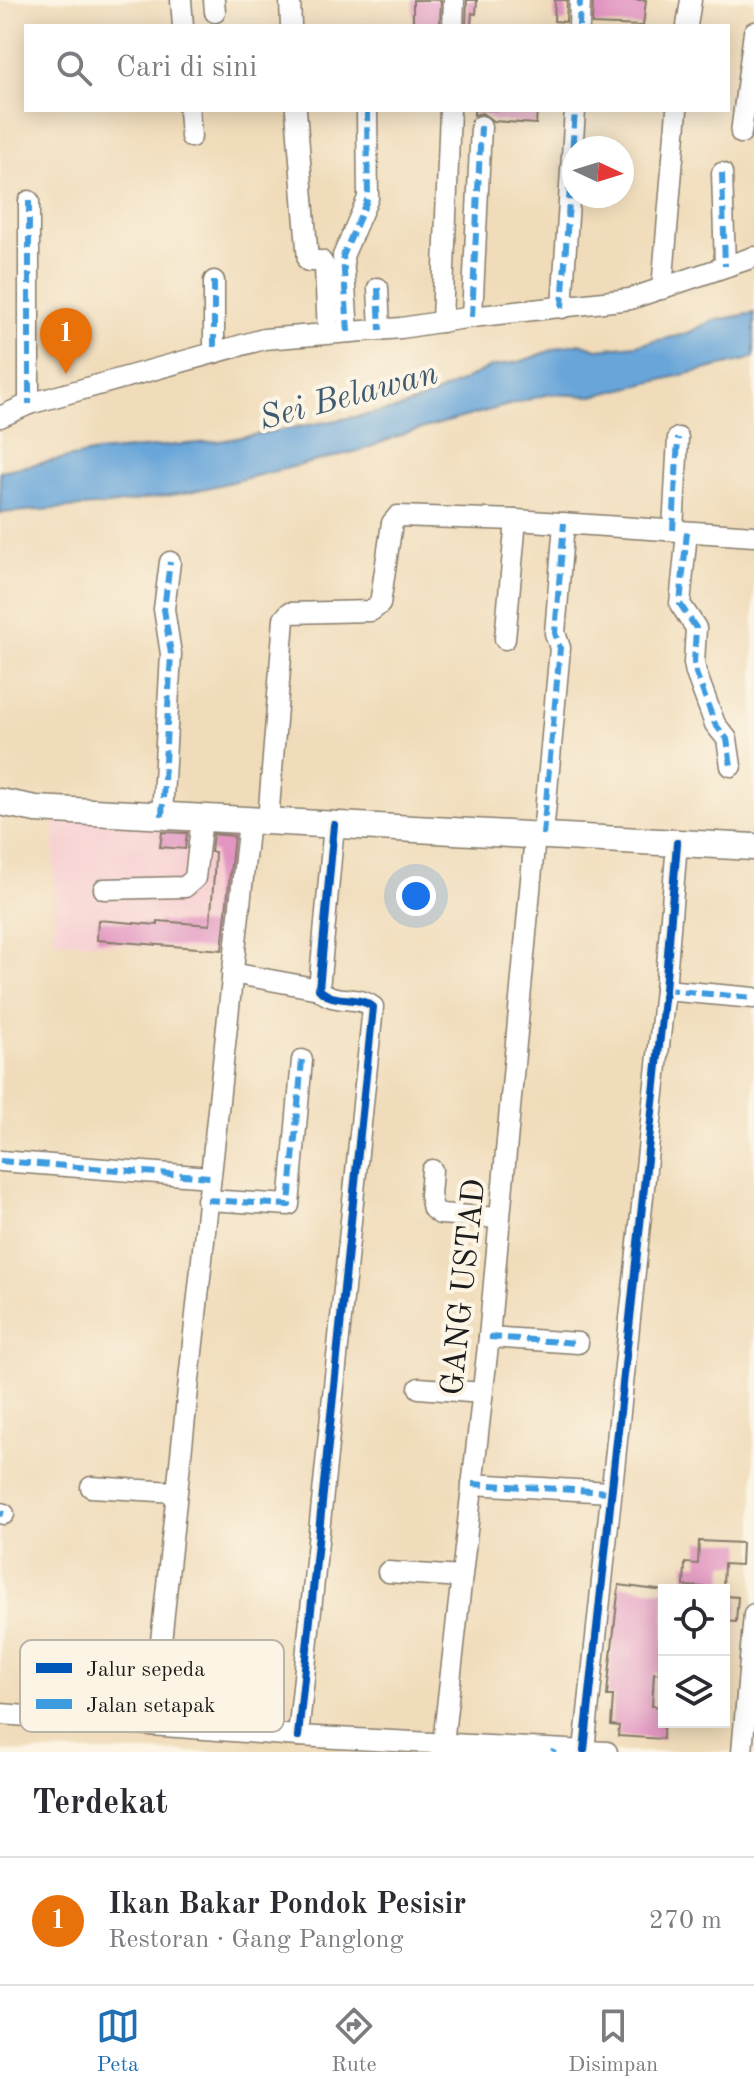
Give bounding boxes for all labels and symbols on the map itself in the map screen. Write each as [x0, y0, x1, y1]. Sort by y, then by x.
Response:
north arrow [562, 136, 634, 208]
pin: 1 [40, 308, 92, 374]
water label: Sei Belawan [256, 357, 442, 437]
your location [396, 876, 436, 916]
street label: GANG USTAD [438, 1177, 492, 1397]
legend [20, 1640, 284, 1732]
text: Jalur sepeda [86, 1659, 205, 1681]
text: Jalan setapak [86, 1695, 216, 1717]

